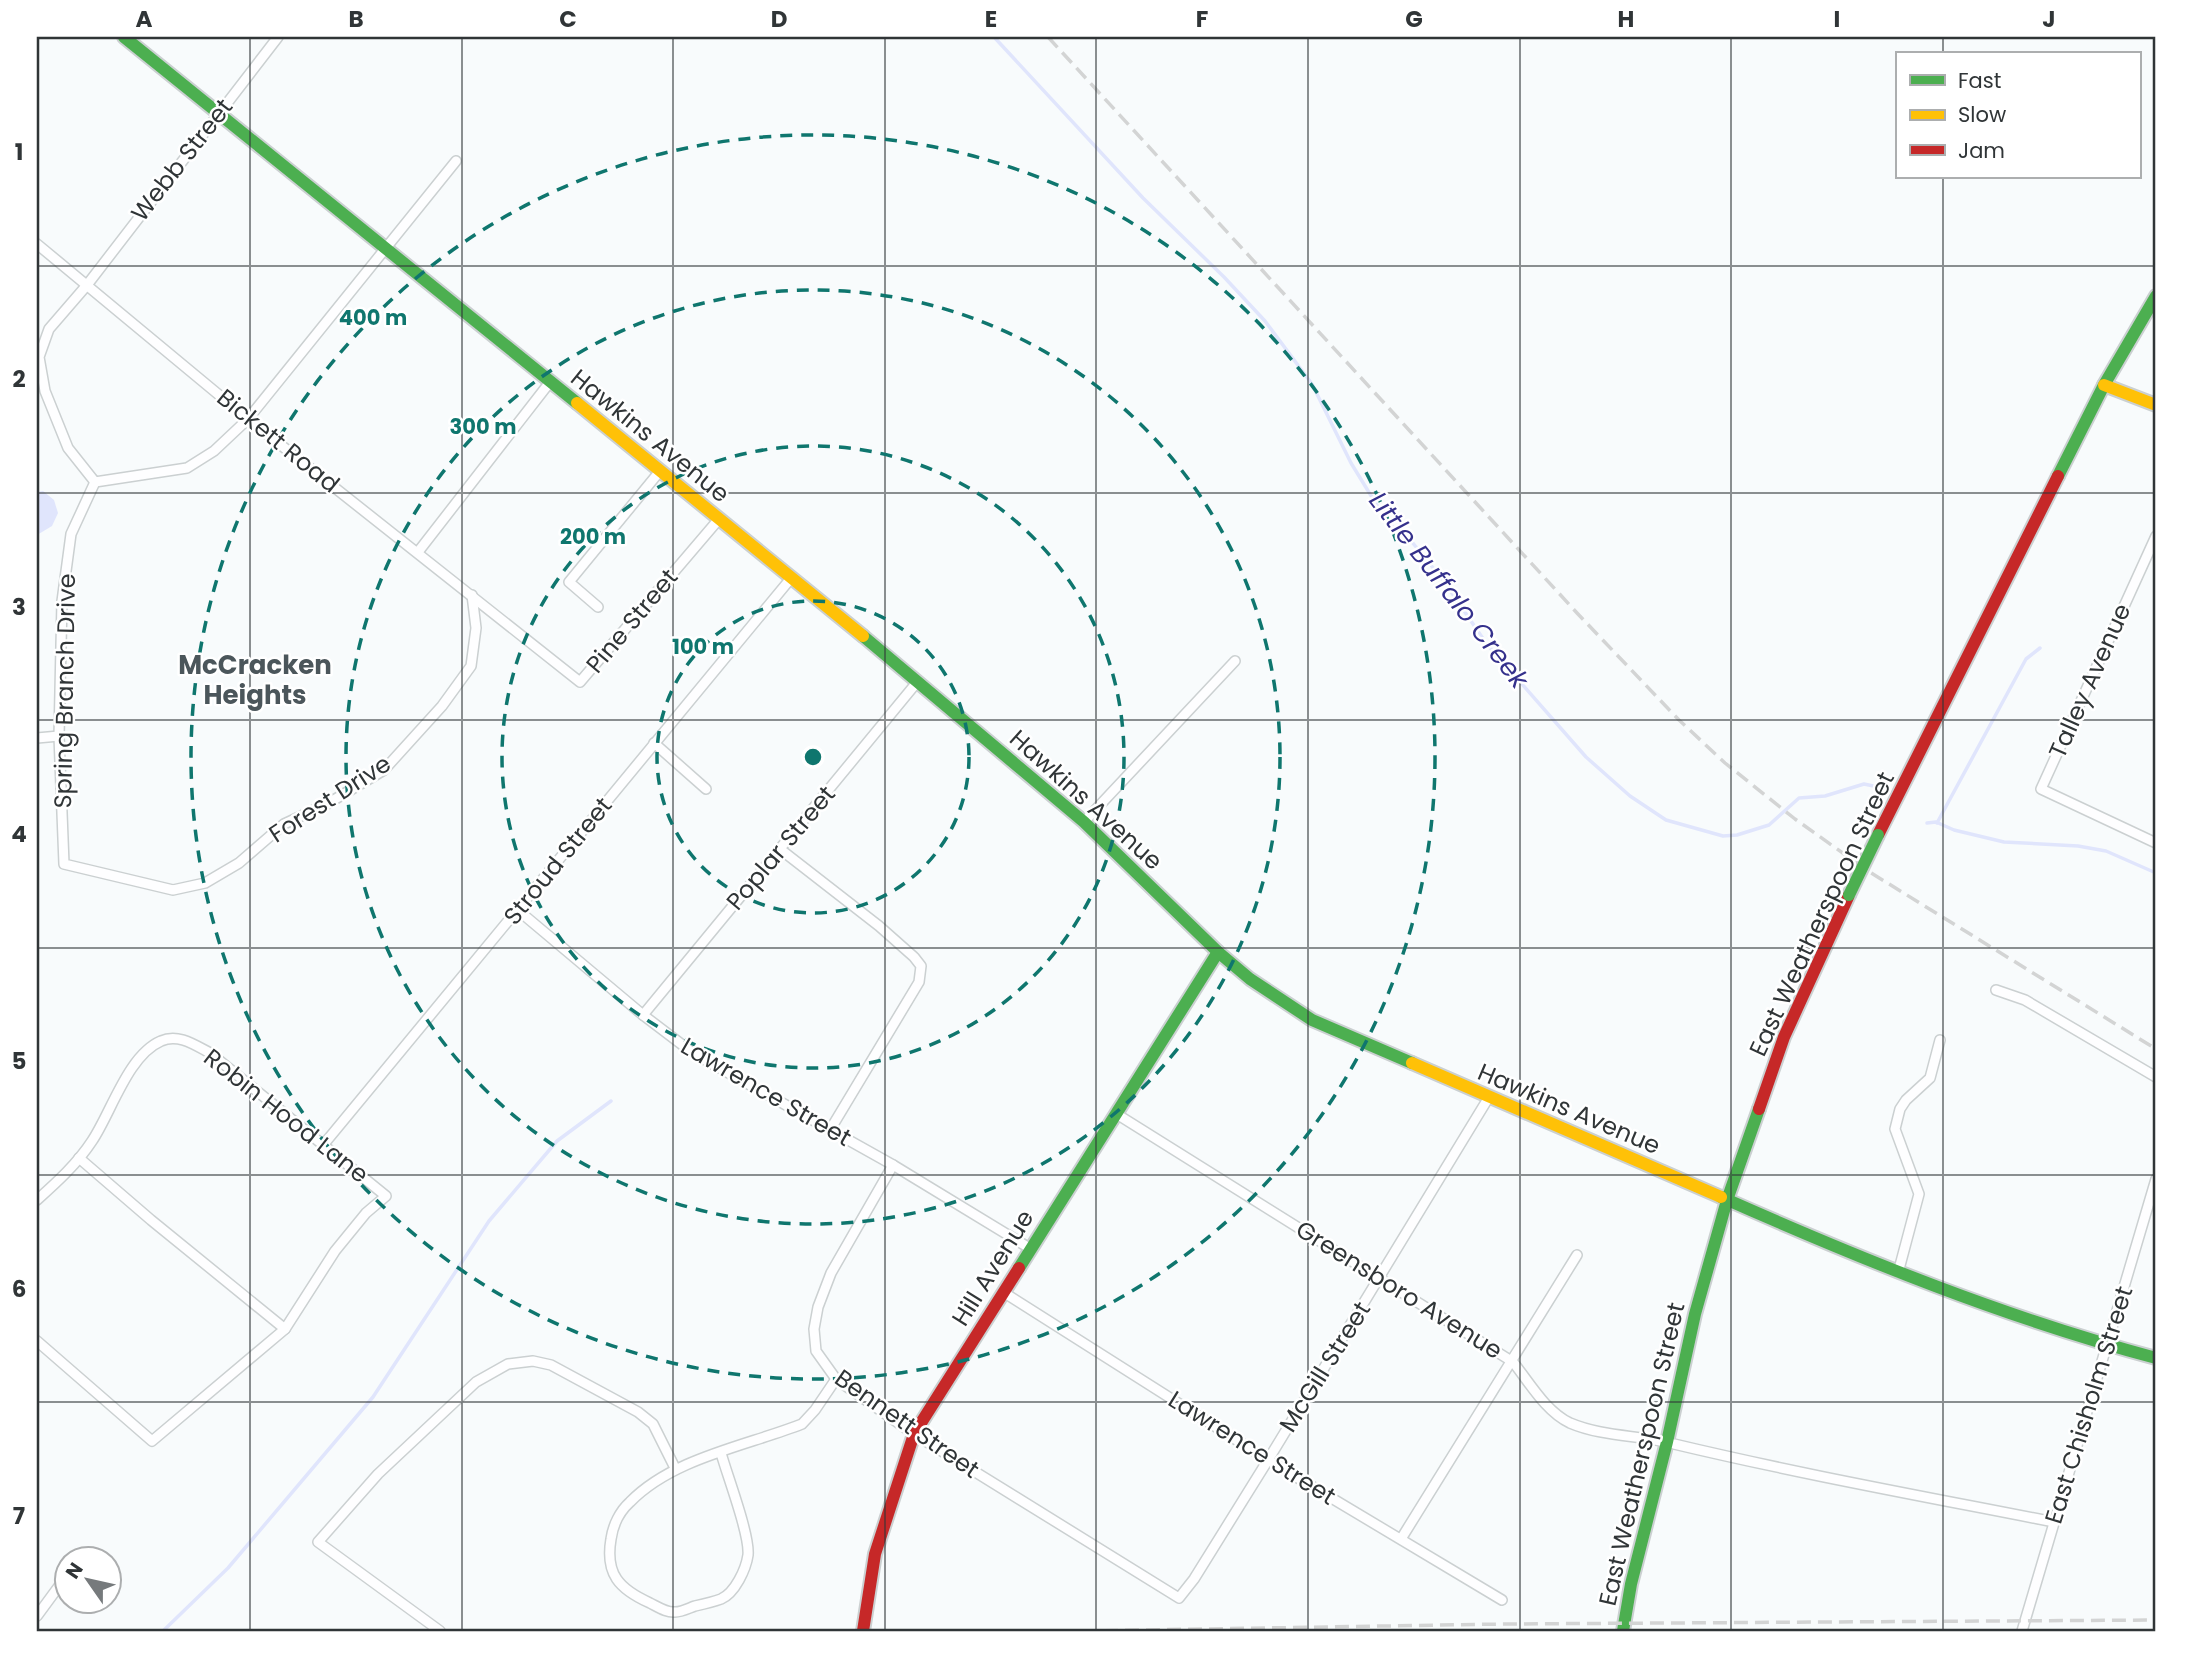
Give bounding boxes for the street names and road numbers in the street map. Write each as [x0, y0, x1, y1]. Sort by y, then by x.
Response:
street label: Webb Street [123, 91, 240, 228]
street label: Hawkins Avenue [564, 361, 737, 510]
street label: Bickett Road [210, 381, 346, 500]
street label: Pine Street [578, 562, 685, 680]
street label: Spring Branch Drive [46, 573, 83, 809]
street label: Talley Avenue [2041, 598, 2138, 763]
street label: Hawkins Avenue [1003, 722, 1170, 877]
street label: Forest Drive [262, 747, 397, 850]
street label: East Weatherspoon Street [1741, 766, 1902, 1061]
street label: Poplar Street [719, 778, 843, 917]
street label: Stroud Street [496, 790, 619, 931]
street label: Lawrence Street [675, 1029, 857, 1154]
street label: Robin Hood Lane [197, 1041, 376, 1190]
street label: Hawkins Avenue [1473, 1055, 1665, 1162]
street label: Hill Avenue [944, 1204, 1041, 1332]
street label: Greensboro Avenue [1290, 1213, 1509, 1367]
street label: East Chisholm Street [2037, 1282, 2140, 1528]
street label: McGill Street [1271, 1295, 1378, 1438]
street label: East Weatherspoon Street [1591, 1299, 1692, 1609]
street label: Bennett Street [828, 1362, 986, 1486]
street label: Lawrence Street [1162, 1383, 1342, 1512]

